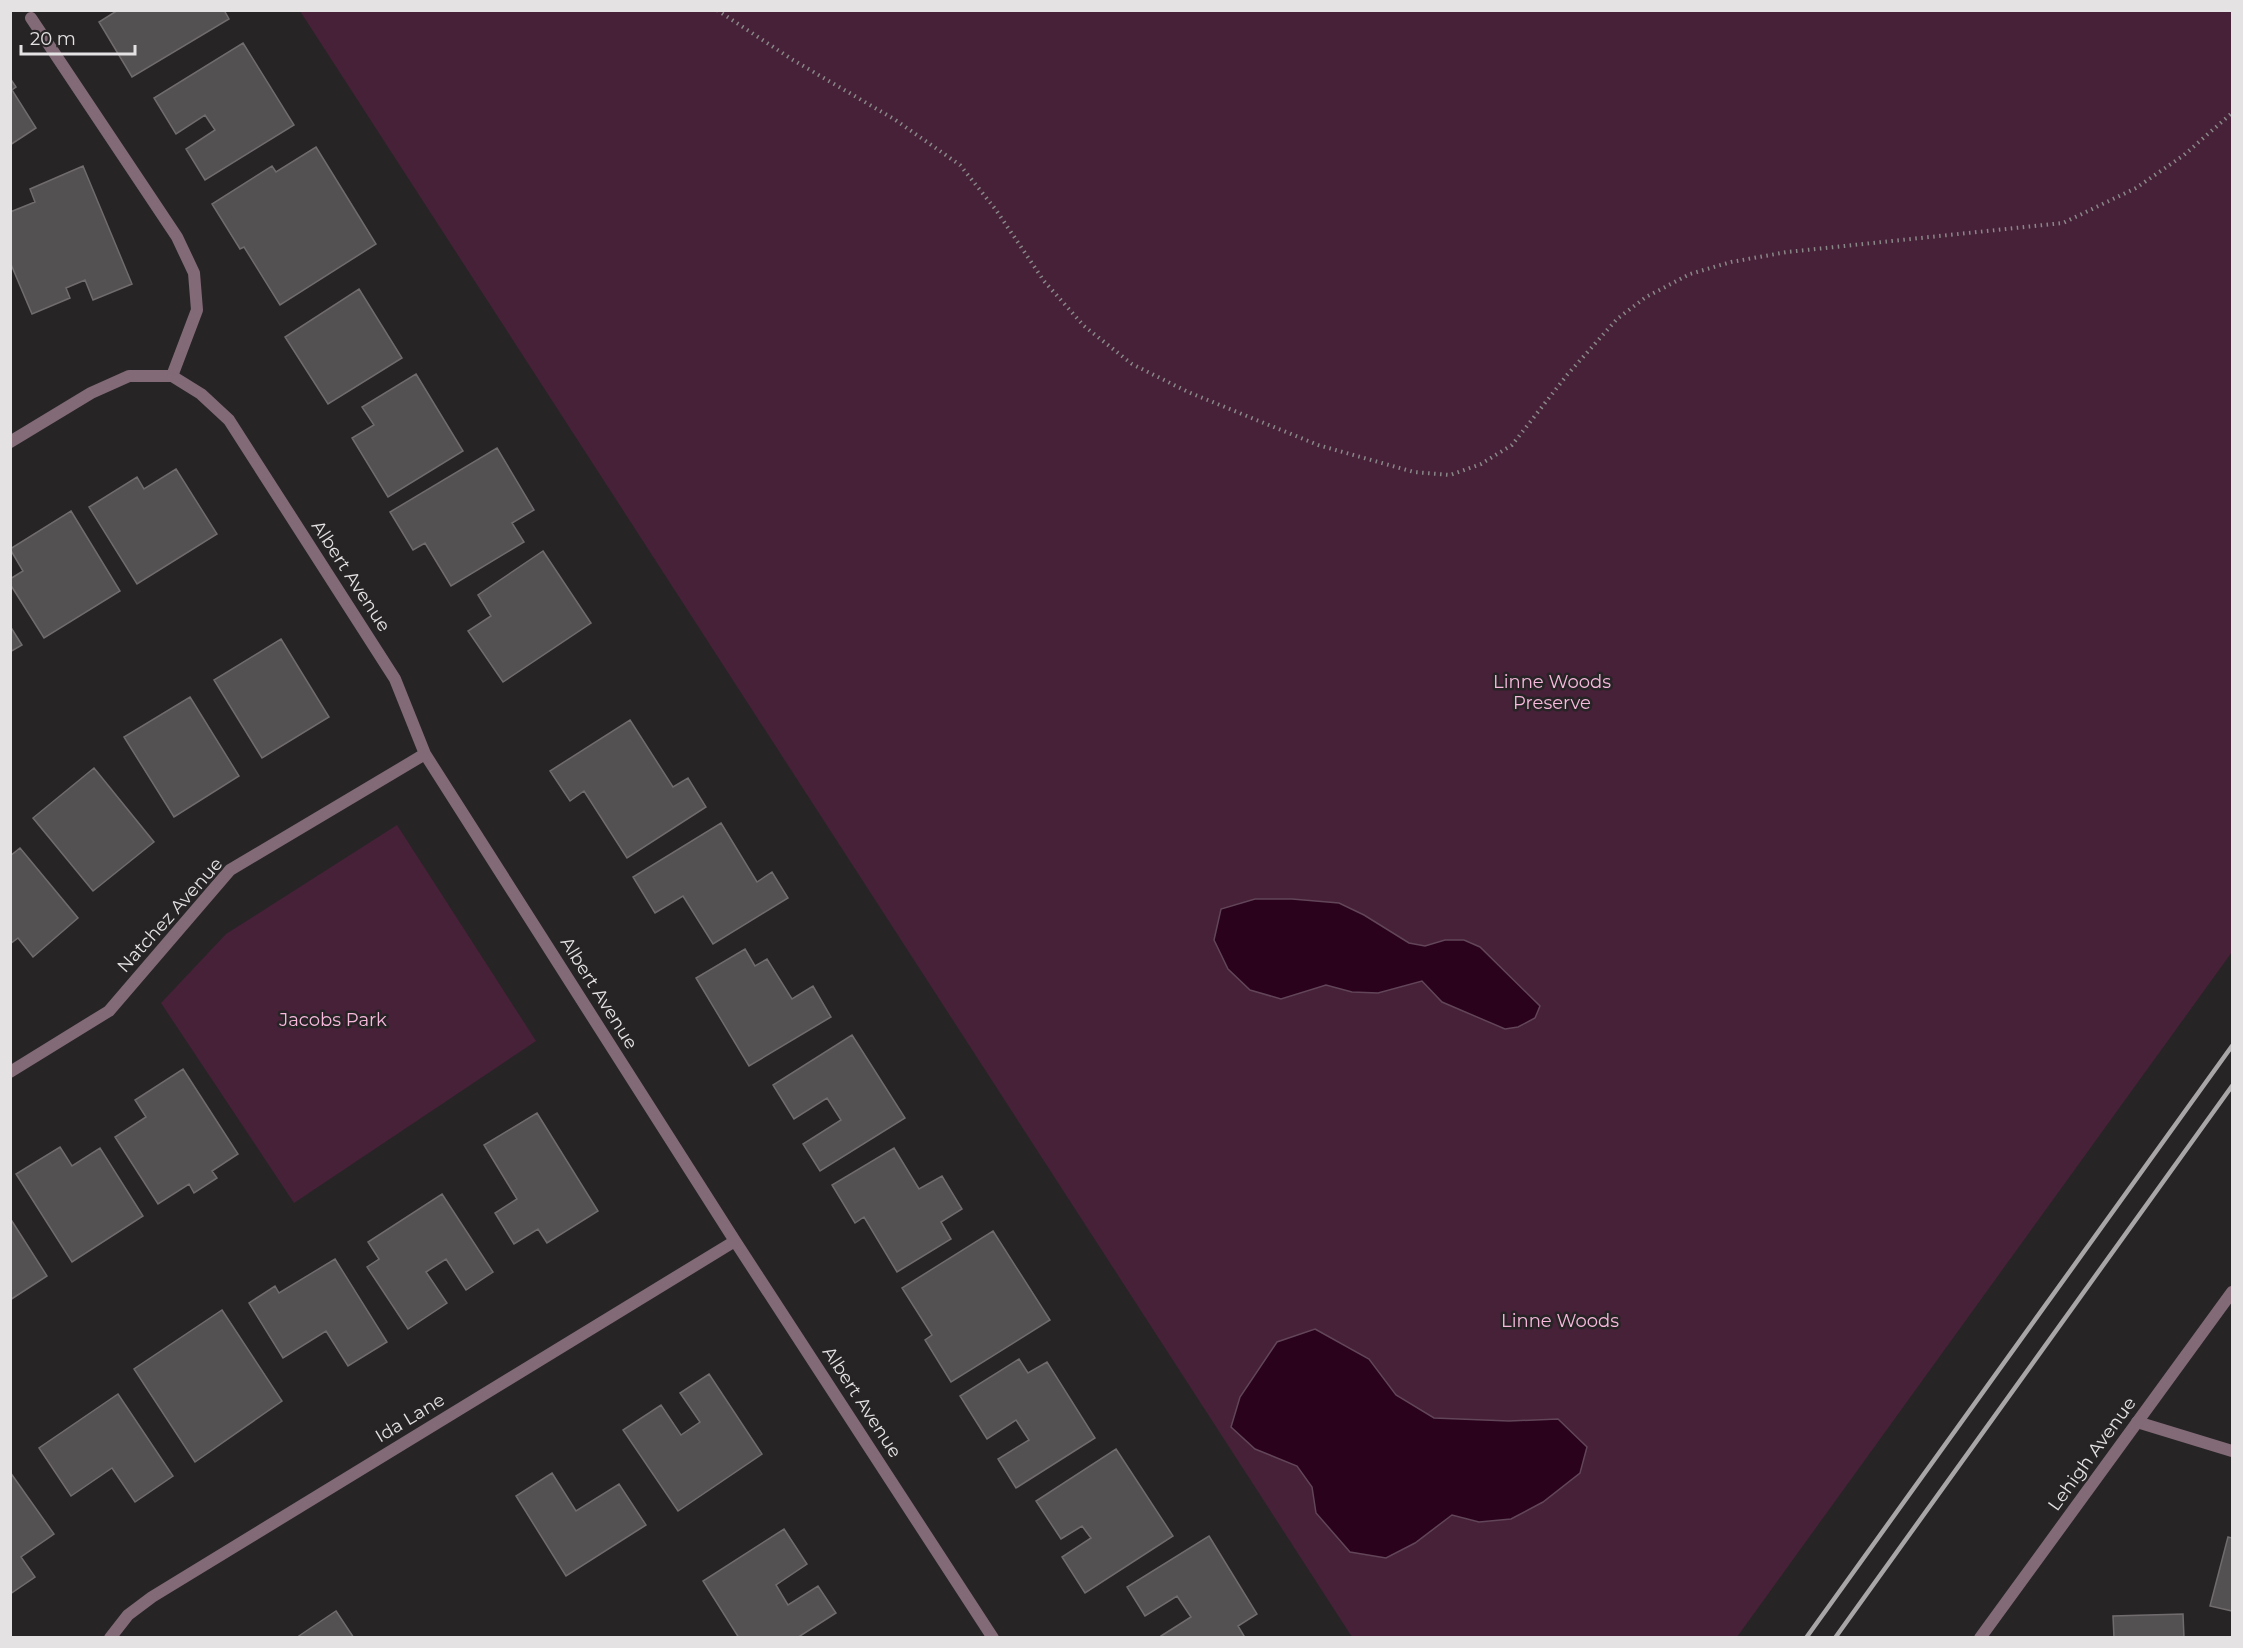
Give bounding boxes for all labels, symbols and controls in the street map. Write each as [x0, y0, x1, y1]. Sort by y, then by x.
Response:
scale bar [21, 18, 135, 56]
text: 20 m [30, 28, 76, 50]
street label: Albert Avenue [307, 516, 395, 636]
park label: Linne Woods Preserve [1493, 671, 1611, 714]
street label: Natchez Avenue [113, 853, 227, 977]
street label: Albert Avenue [556, 933, 642, 1053]
park label: Jacobs Park [278, 1009, 387, 1031]
park label: Linne Woods [1501, 1310, 1619, 1332]
street label: Albert Avenue [818, 1342, 906, 1462]
street label: Ida Lane [371, 1389, 449, 1447]
street label: Lehigh Avenue [2043, 1393, 2141, 1515]

